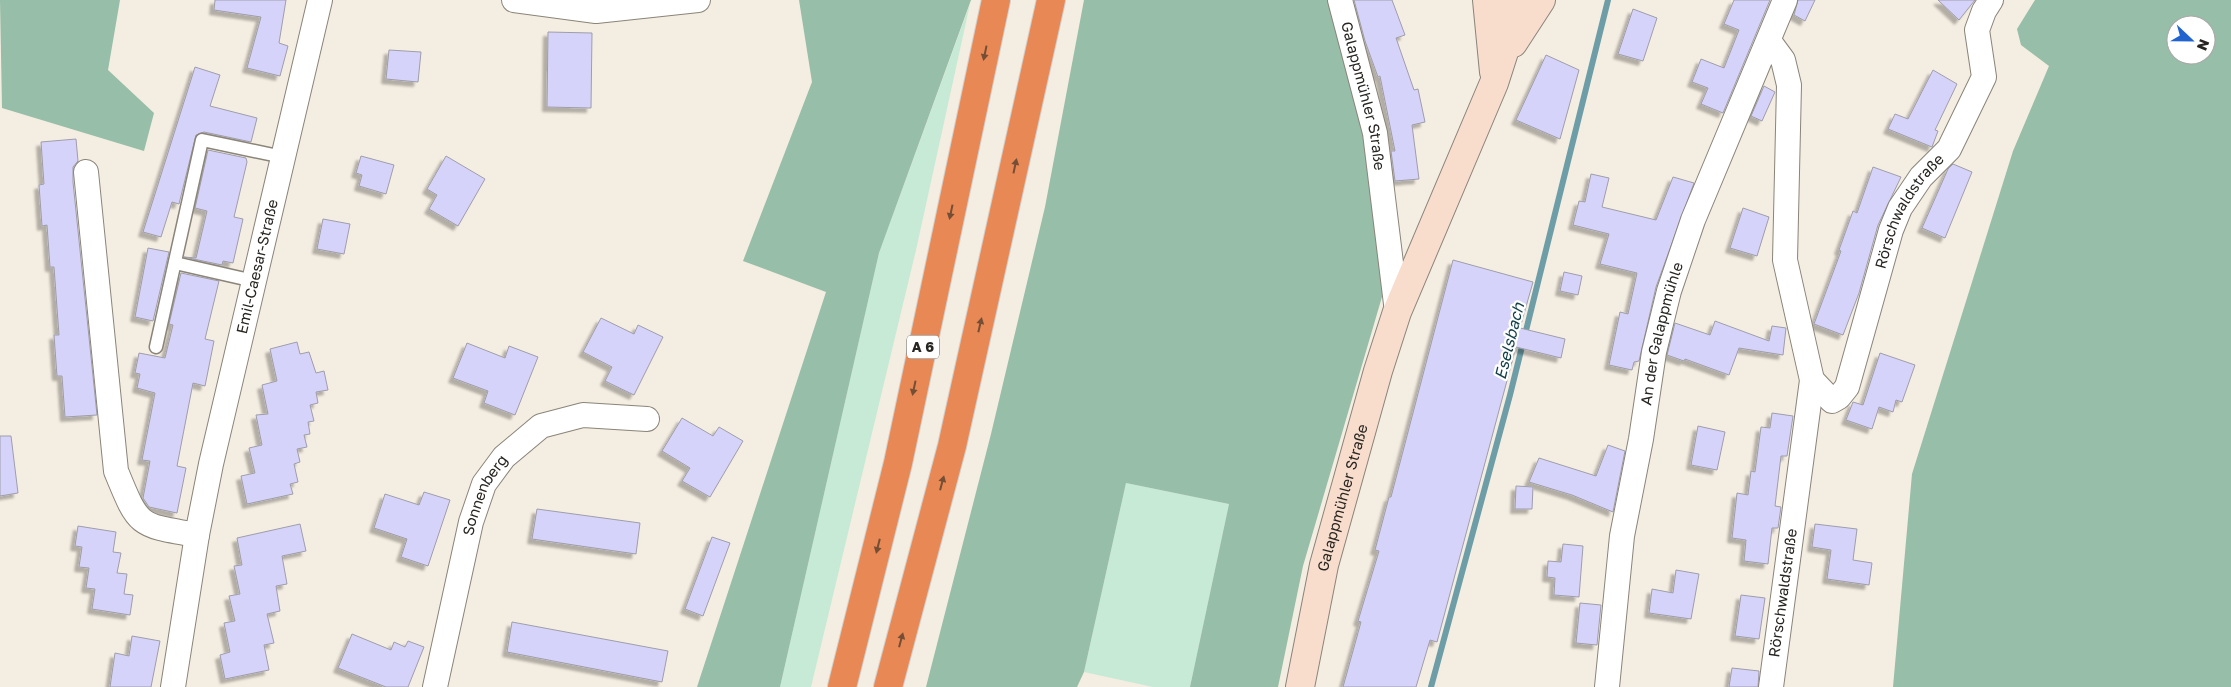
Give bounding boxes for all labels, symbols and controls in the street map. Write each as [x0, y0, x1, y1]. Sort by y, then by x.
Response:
north arrow [2166, 15, 2216, 65]
street label: Galappmühler Straße [1338, 20, 1390, 172]
text: N [2194, 37, 2213, 53]
one-way arrow [981, 45, 989, 60]
street label: Rörschwaldstraße [1871, 149, 1947, 271]
one-way arrow [1011, 158, 1019, 174]
street label: Emil-Caesar-Straße [232, 197, 281, 336]
one-way arrow [947, 204, 955, 220]
street label: An der Galappmühle [1636, 259, 1686, 406]
water label: Eselsbach [1490, 299, 1528, 382]
one-way arrow [976, 316, 984, 332]
road number: A 6 [907, 336, 939, 358]
one-way arrow [910, 380, 918, 396]
street label: Galappmühler Straße [1313, 422, 1371, 573]
street label: Sonnenberg [458, 451, 511, 537]
one-way arrow [939, 475, 947, 490]
street label: Rörschwaldstraße [1764, 527, 1800, 658]
one-way arrow [874, 538, 882, 554]
one-way arrow [897, 632, 905, 647]

